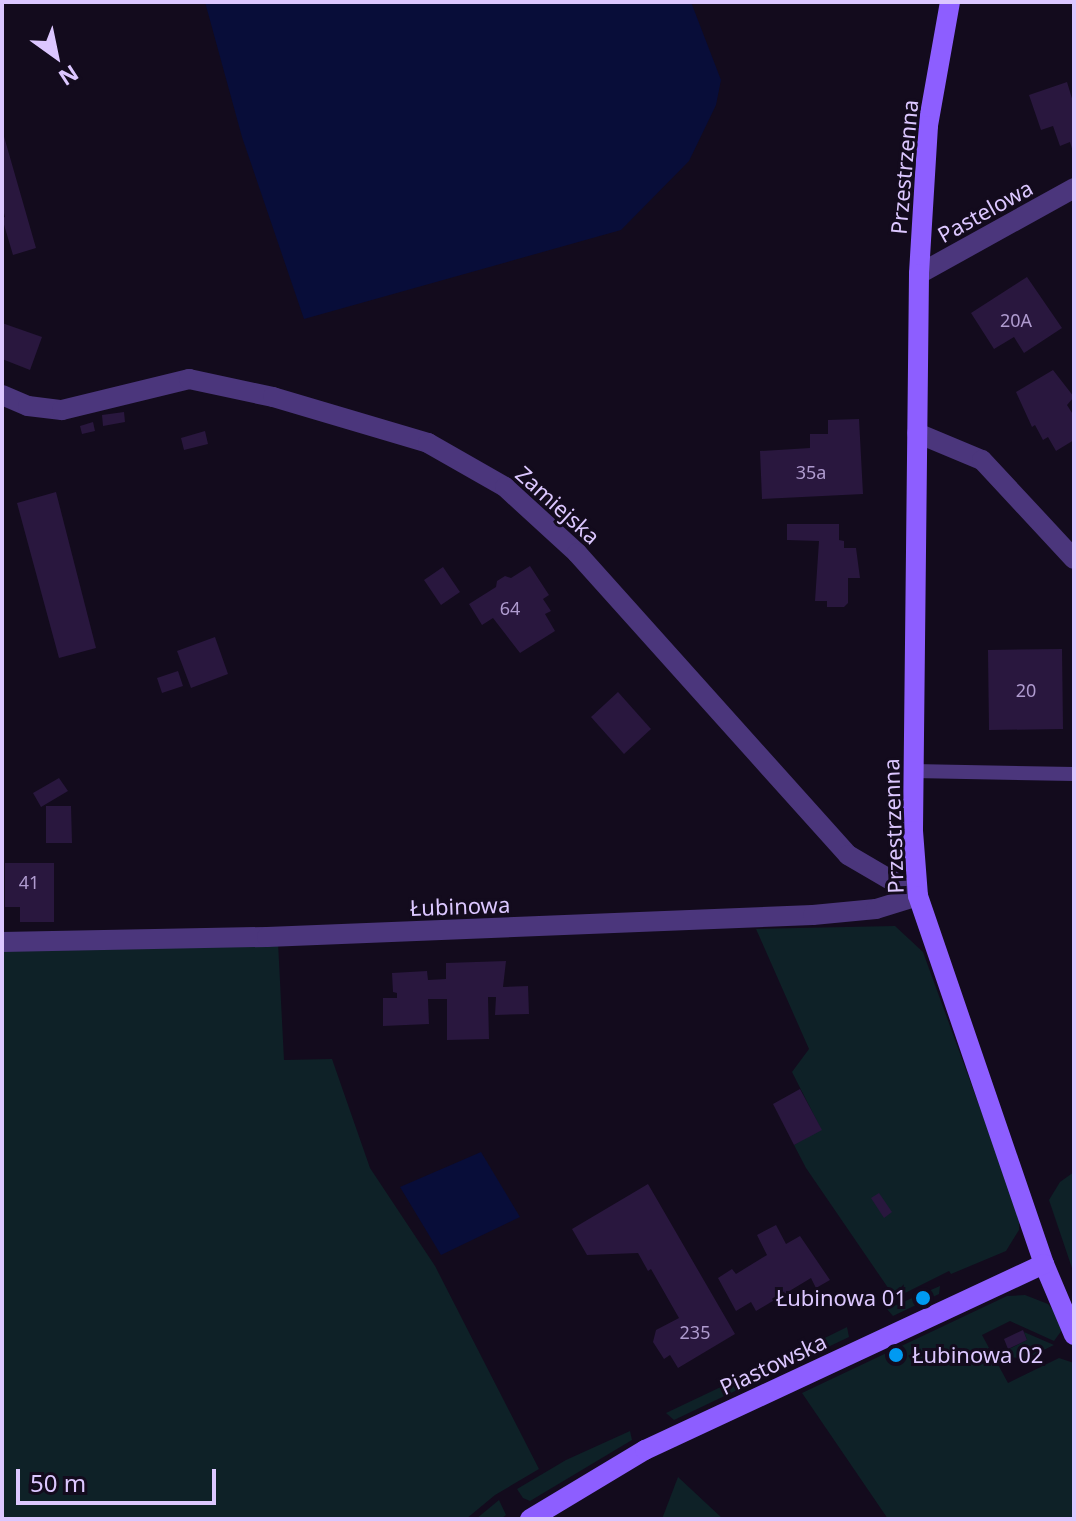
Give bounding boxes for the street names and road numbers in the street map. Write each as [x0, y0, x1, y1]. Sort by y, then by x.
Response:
street label: Przestrzenna [885, 99, 923, 235]
street label: Pastelowa [933, 174, 1037, 248]
street label: Zamiejska [511, 460, 605, 550]
street label: Przestrzenna [877, 758, 909, 894]
street label: Łubinowa [409, 891, 511, 921]
street label: Piastowska [715, 1328, 831, 1400]

